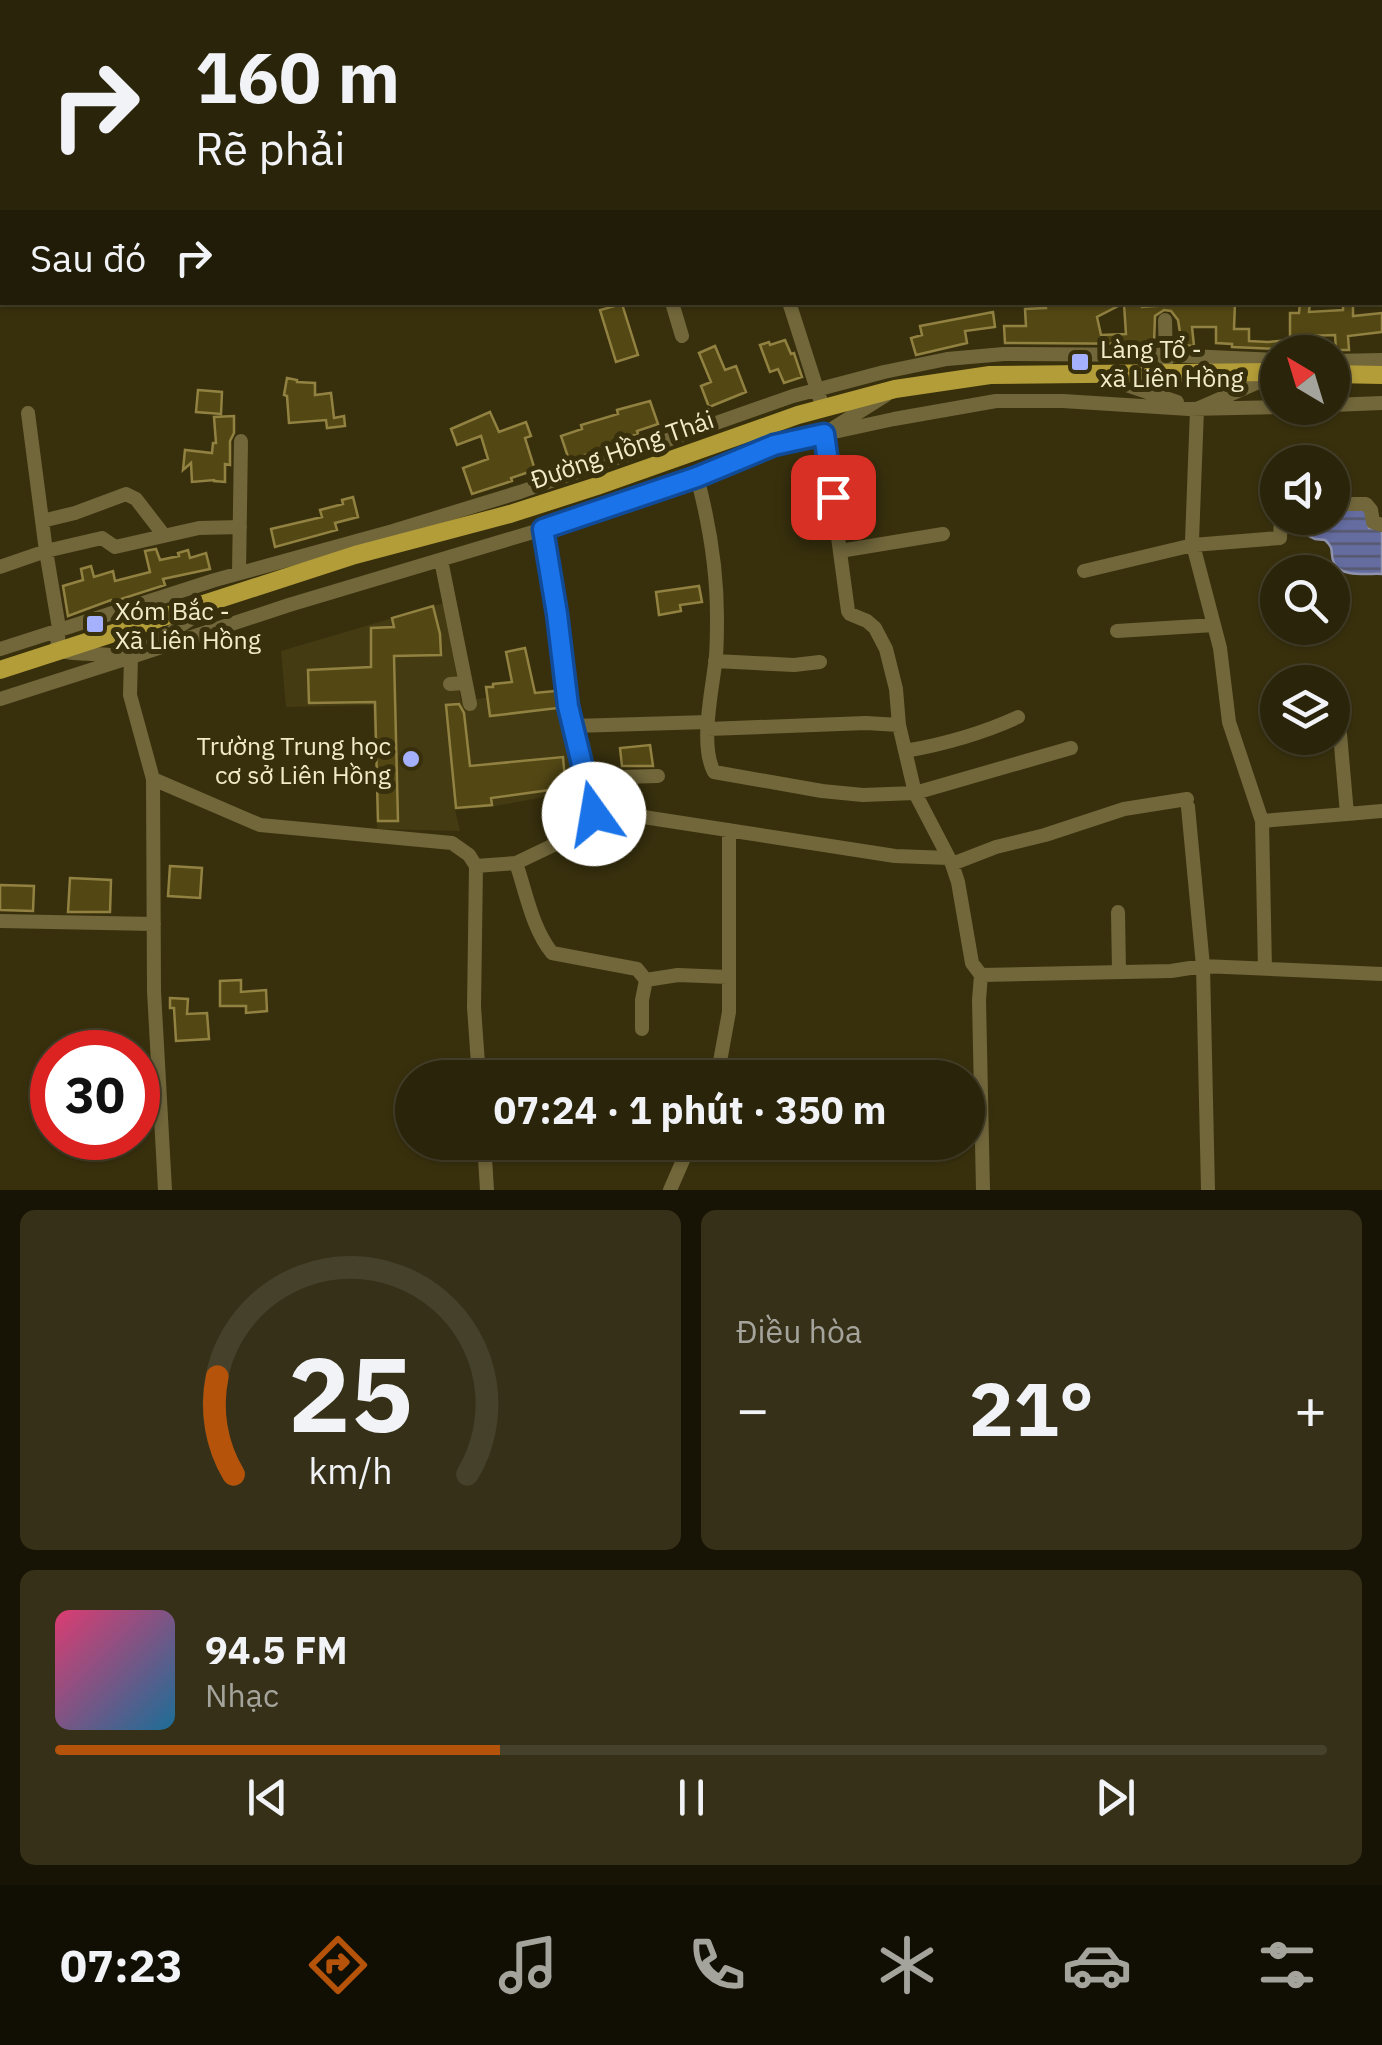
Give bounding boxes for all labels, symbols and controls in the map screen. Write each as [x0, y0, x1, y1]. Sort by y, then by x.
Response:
text: 160 m [195, 31, 400, 122]
icon: right [30, 40, 160, 170]
text: Rẽ phải [195, 119, 345, 177]
icon: right [166, 230, 221, 285]
text: Sau đó [30, 233, 146, 282]
place label: Làng Tổ - xã Liên Hồng [1100, 332, 1244, 394]
north arrow [1260, 335, 1350, 425]
map controls [1260, 335, 1350, 755]
marker: Làng Tổ - xã Liên Hồng [1069, 351, 1091, 373]
street label: Đường Hồng Thái [526, 402, 718, 496]
button: sound [1260, 445, 1350, 535]
pin [791, 455, 876, 540]
icon: arrive [806, 470, 861, 525]
button: search [1260, 555, 1350, 645]
place label: Xóm Bắc - Xã Liên Hồng [115, 594, 261, 656]
marker: Xóm Bắc - Xã Liên Hồng [84, 613, 106, 635]
button: layers [1260, 665, 1350, 755]
place label: Trường Trung học cơ sở Liên Hồng [197, 729, 391, 791]
marker: Trường Trung học cơ sở Liên Hồng [400, 748, 422, 770]
position arrow [542, 762, 646, 866]
speed limit sign: 30 [30, 1030, 160, 1160]
text: 07:24 · 1 phút · 350 m [494, 1085, 886, 1134]
text: Điều hòa [736, 1310, 862, 1352]
text: 25 [288, 1325, 413, 1461]
text: 21° [969, 1359, 1094, 1457]
text: − [736, 1373, 769, 1444]
text: + [1294, 1373, 1327, 1444]
text: km/h [308, 1447, 393, 1494]
text: 94.5 FM [205, 1625, 348, 1674]
text: Nhạc [205, 1674, 279, 1716]
icon: previous [240, 1770, 295, 1825]
icon: pause [664, 1770, 719, 1825]
icon: next [1088, 1770, 1143, 1825]
icon: directions [303, 1930, 373, 2000]
icon: music [493, 1930, 563, 2000]
icon: phone [682, 1930, 752, 2000]
icon: climate [872, 1930, 942, 2000]
icon: car [1062, 1930, 1132, 2000]
icon: filters [1252, 1930, 1322, 2000]
text: 07:23 [60, 1936, 183, 1994]

